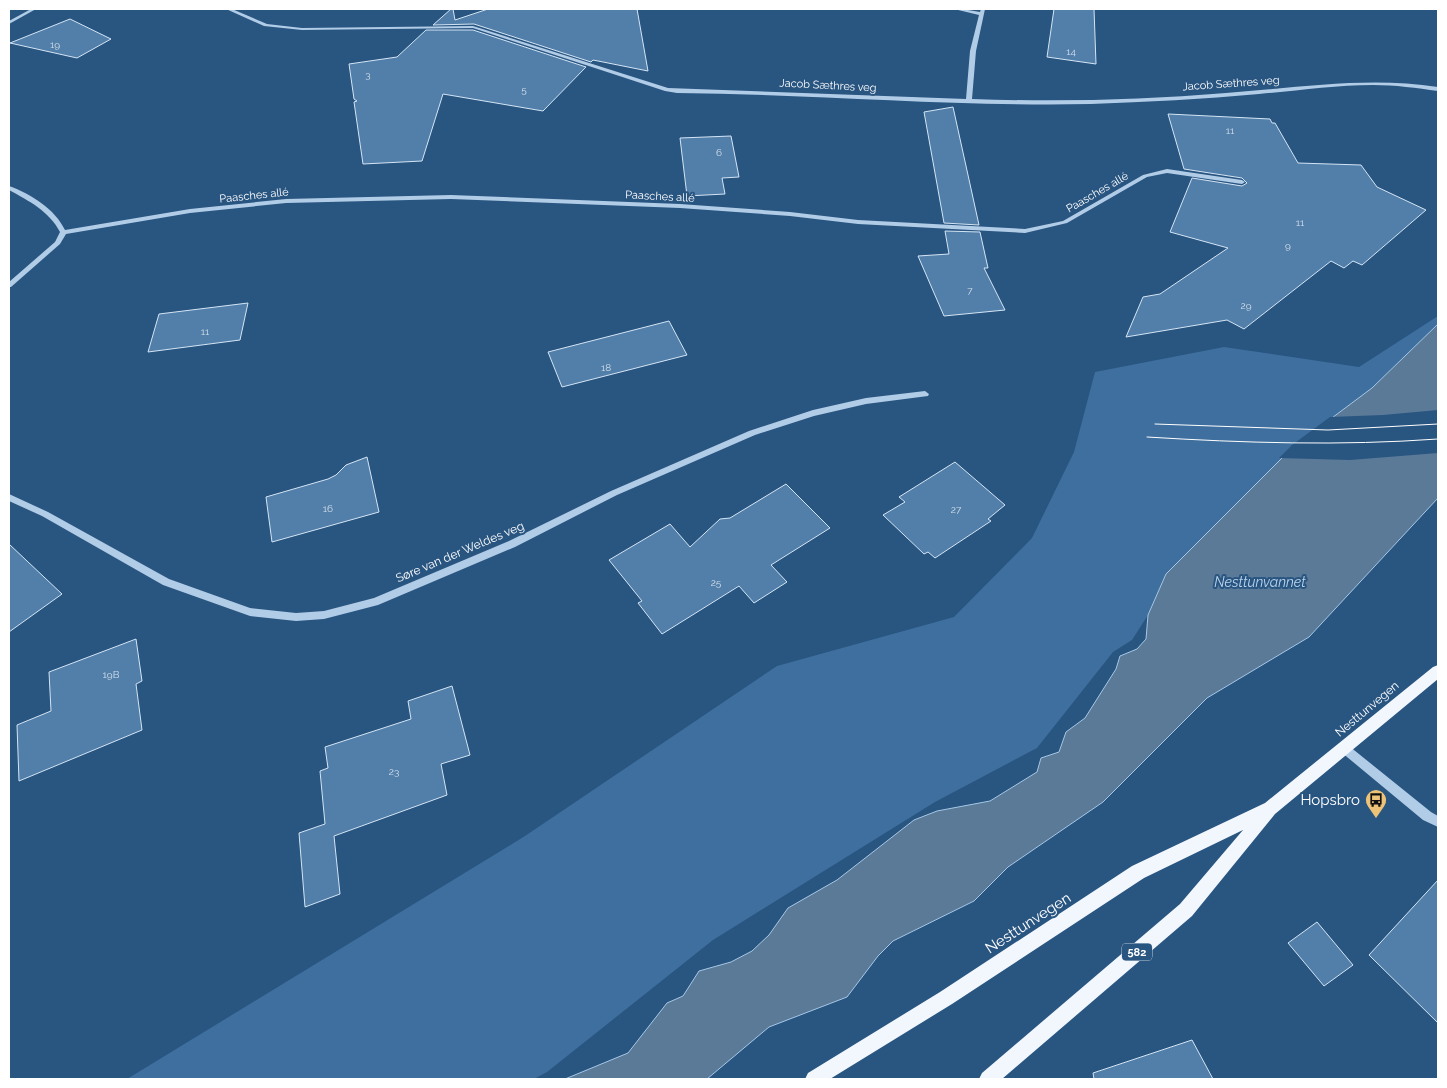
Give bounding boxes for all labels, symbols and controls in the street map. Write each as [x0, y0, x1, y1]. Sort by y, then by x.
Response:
house number: 19 [50, 39, 60, 50]
house number: 14 [1066, 46, 1076, 57]
house number: 3 [365, 69, 371, 80]
street label: Jacob Sæthres veg [1182, 74, 1280, 93]
street label: Jacob Sæthres veg [779, 76, 877, 95]
house number: 5 [521, 84, 527, 95]
house number: 11 [1226, 125, 1235, 136]
house number: 6 [716, 147, 722, 158]
street label: Paasches allé [1064, 169, 1131, 215]
street label: Paasches allé [219, 185, 290, 206]
street label: Paasches allé [625, 188, 696, 205]
house number: 11 [1296, 217, 1305, 228]
house number: 9 [1285, 240, 1291, 251]
house number: 7 [967, 285, 973, 296]
house number: 29 [1240, 300, 1252, 311]
house number: 11 [201, 326, 210, 337]
house number: 18 [601, 362, 611, 373]
house number: 16 [323, 503, 333, 514]
house number: 27 [951, 504, 962, 515]
street label: Søre van der Weldes veg [394, 519, 526, 585]
water label: Nesttunvannet [1214, 574, 1306, 590]
house number: 25 [711, 577, 722, 588]
house number: 19B [103, 669, 120, 680]
street label: Nesttunvegen [1332, 678, 1402, 740]
house number: 23 [389, 766, 399, 777]
bus stop icon: Hopsbro [1364, 788, 1388, 819]
place label: Hopsbro [1300, 791, 1360, 809]
street label: Nesttunvegen [982, 889, 1074, 957]
road number: 582 [1122, 944, 1152, 960]

